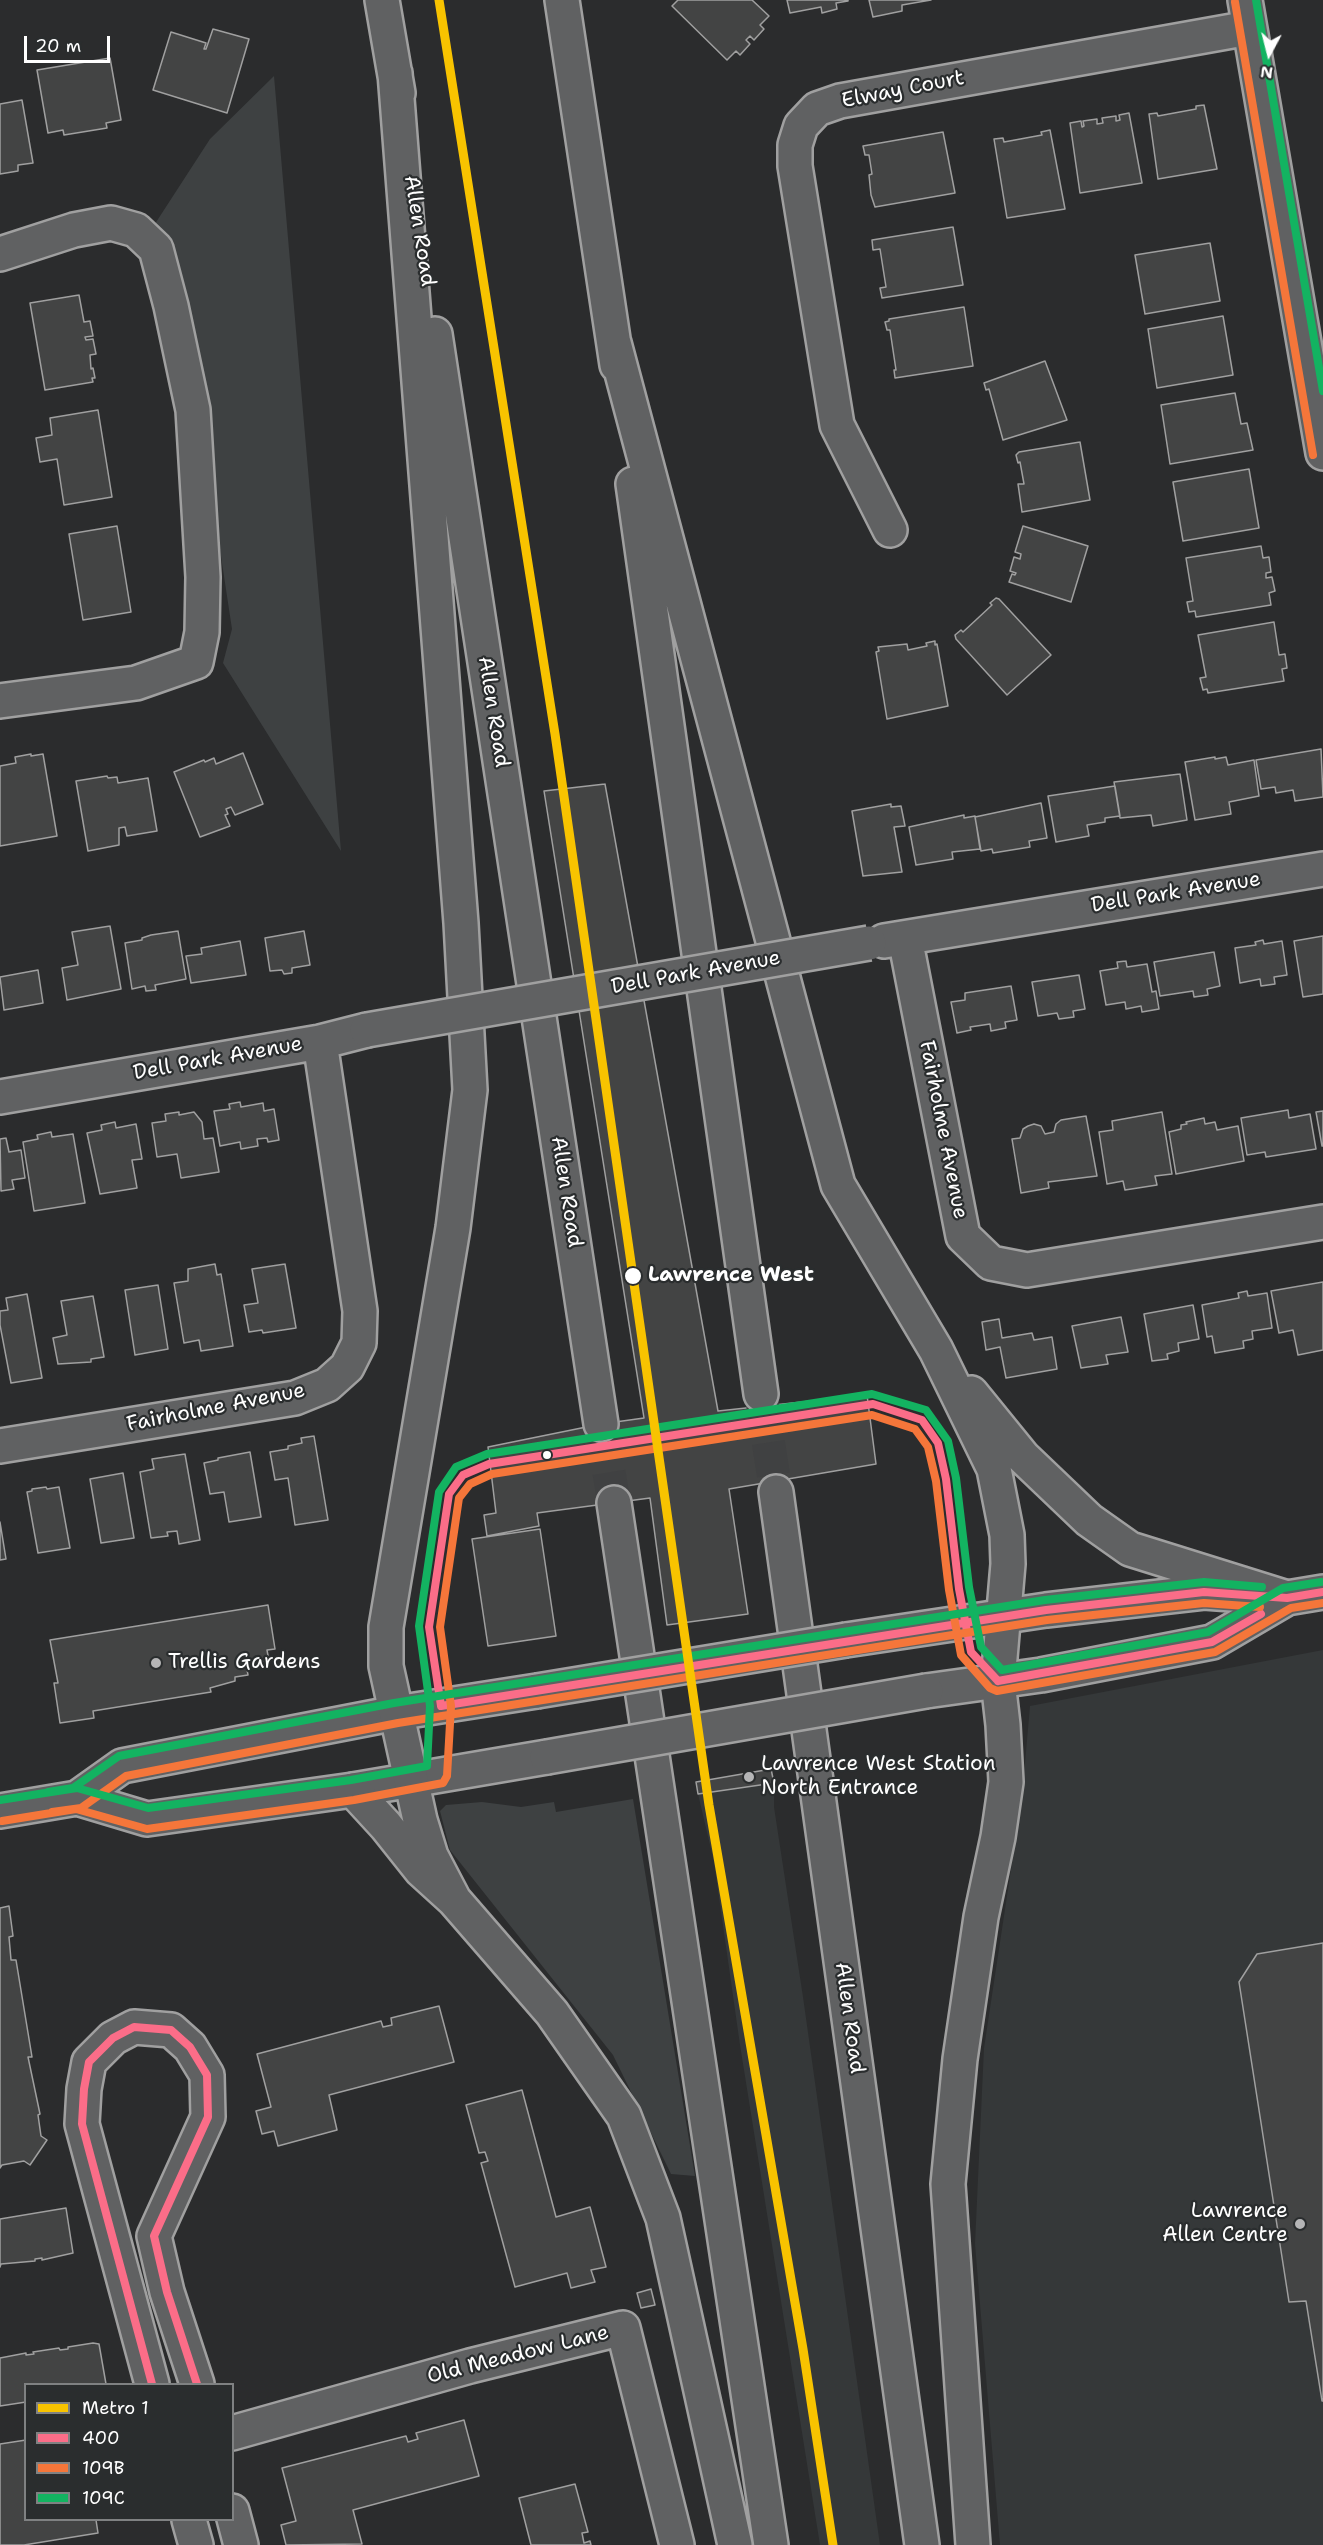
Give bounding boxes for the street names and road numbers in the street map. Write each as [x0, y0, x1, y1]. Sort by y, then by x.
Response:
street label: Elway Court [840, 66, 966, 114]
street label: Allen Road [398, 174, 440, 288]
street label: Allen Road [472, 655, 514, 769]
street label: Dell Park Avenue [1089, 867, 1263, 919]
street label: Dell Park Avenue [609, 946, 783, 1000]
street label: Dell Park Avenue [131, 1032, 305, 1086]
street label: Fairholme Avenue [913, 1039, 973, 1221]
street label: Allen Road [545, 1135, 587, 1249]
street label: Fairholme Avenue [125, 1378, 307, 1438]
street label: Allen Road [829, 1961, 869, 2075]
street label: Old Meadow Lane [425, 2320, 611, 2390]

